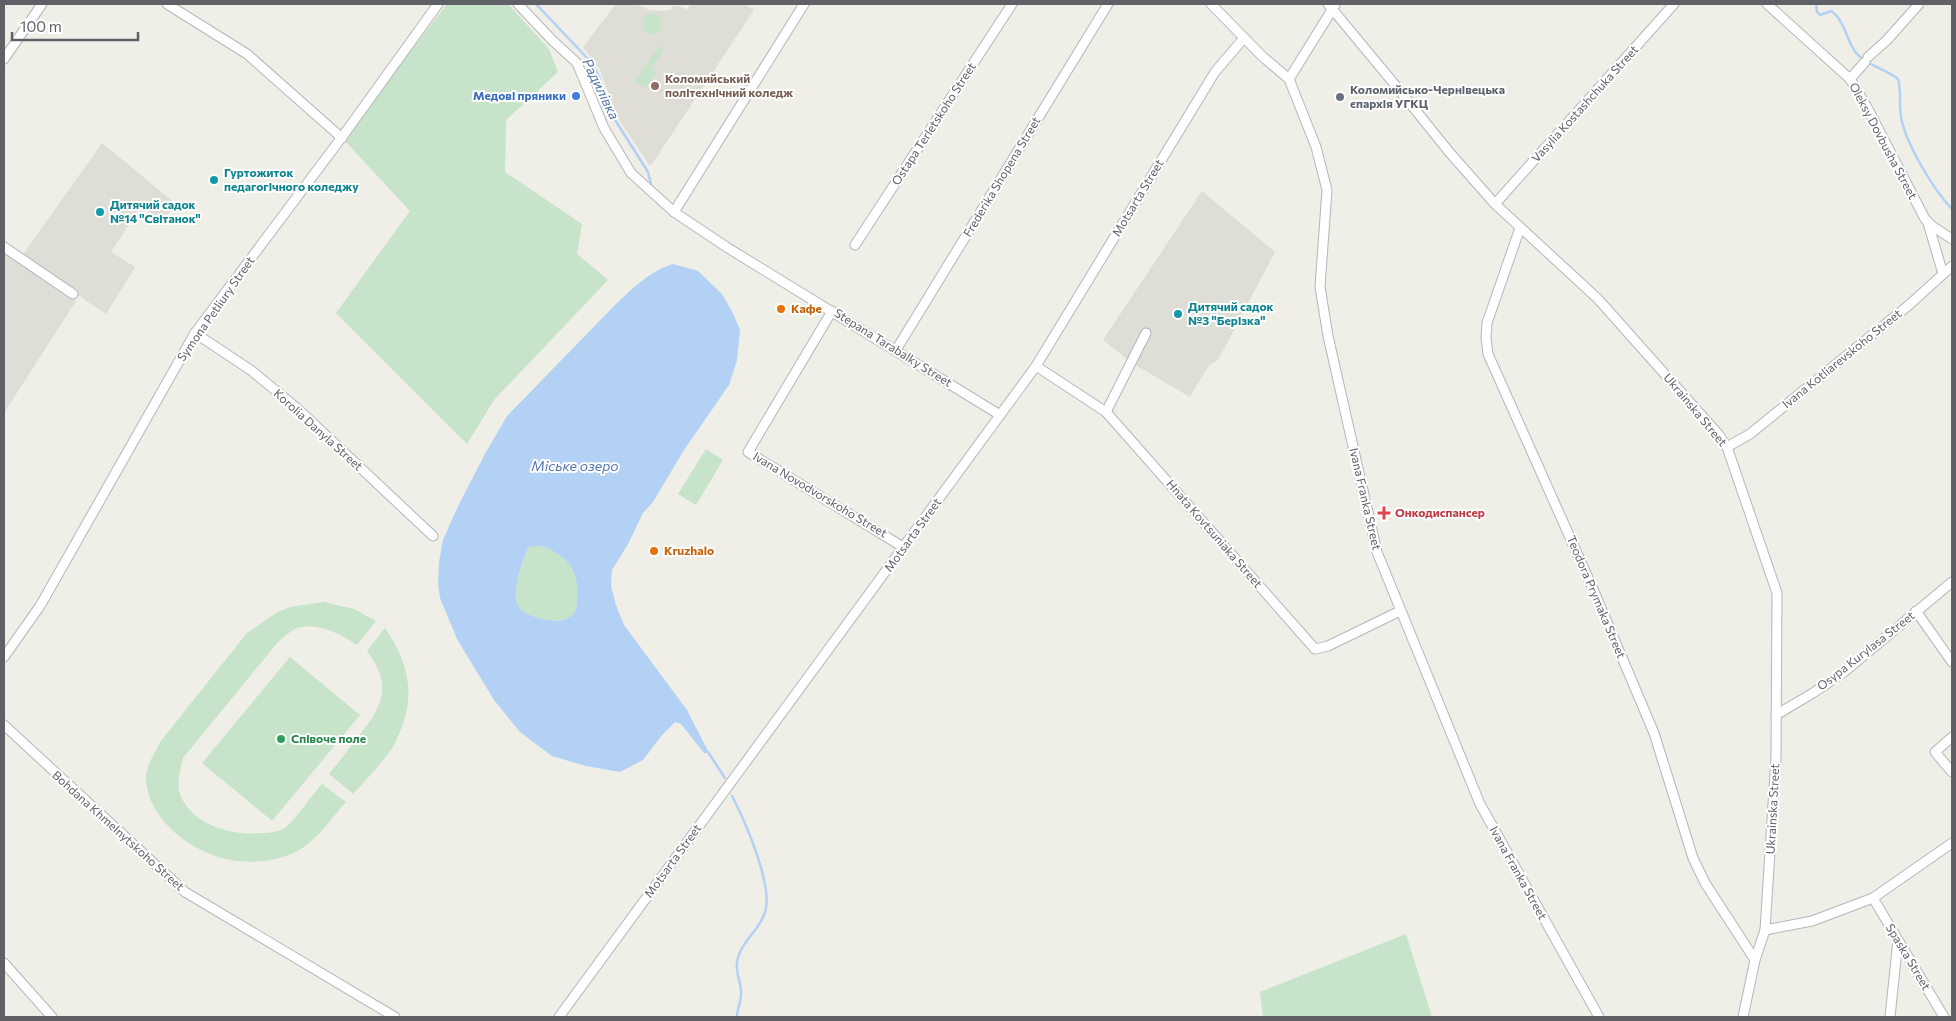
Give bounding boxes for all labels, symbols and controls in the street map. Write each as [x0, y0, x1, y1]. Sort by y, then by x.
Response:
scale bar [12, 10, 139, 42]
text: 100 m [20, 17, 62, 35]
street label: Vasylia Kostashchuka Street [1528, 42, 1640, 165]
water label: Радилівка [579, 55, 624, 122]
street label: Ostapa Terletskoho Street [888, 59, 978, 187]
place label: Коломийський політехнічний коледж [665, 71, 794, 99]
marker: Коломийський політехнічний коледж [649, 80, 661, 92]
street label: Oleksy Dovbusha Street [1847, 80, 1921, 201]
place label: Коломийсько-Чернівецька єпархія УГКЦ [1350, 82, 1505, 110]
place label: Медові пряники [473, 88, 566, 102]
marker: Медові пряники [570, 90, 582, 102]
marker: Коломийсько-Чернівецька єпархія УГКЦ [1334, 91, 1346, 103]
street label: Frederika Shopena Street [960, 114, 1043, 239]
street label: Motsarta Street [1109, 156, 1166, 239]
place label: Гуртожиток педагогічного коледжу [224, 165, 359, 193]
marker: Гуртожиток педагогічного коледжу [208, 174, 220, 186]
place label: Дитячий садок №14 "Світанок" [110, 197, 201, 225]
marker: Дитячий садок №14 "Світанок" [94, 206, 106, 218]
street label: Symona Petliury Street [174, 253, 257, 363]
place label: Дитячий садок №3 "Берізка" [1188, 299, 1274, 327]
place label: Кафе [791, 301, 822, 315]
marker: Кафе [775, 303, 787, 315]
street label: Stepana Tarabalky Street [832, 305, 955, 389]
street label: Ivana Kotliarevskoho Street [1779, 306, 1904, 411]
marker: Дитячий садок №3 "Берізка" [1172, 308, 1184, 320]
street label: Ukrainska Street [1661, 370, 1730, 449]
street label: Korolia Danyla Street [271, 386, 366, 473]
street label: Ivana Franka Street [1347, 446, 1385, 551]
street label: Ivana Novodvorskoho Street [751, 448, 890, 540]
water label: Міське озеро [531, 457, 619, 474]
street label: Hnata Kovtsuniaka Street [1164, 476, 1266, 590]
street label: Motsarta Street [881, 495, 944, 574]
place label: Онкодиспансер [1395, 505, 1485, 519]
marker: Онкодиспансер [1377, 506, 1391, 520]
street label: Teodora Prymaka Street [1565, 533, 1629, 660]
place label: Kruzhalo [664, 543, 714, 557]
marker: Kruzhalo [648, 545, 660, 557]
street label: Osypa Kurylasa Street [1814, 608, 1917, 693]
place label: Співоче поле [291, 731, 366, 745]
marker: Співоче поле [275, 733, 287, 745]
street label: Ukrainska Street [1763, 763, 1781, 855]
street label: Bohdana Khmelnytskoho Street [50, 767, 187, 893]
street label: Motsarta Street [641, 821, 704, 900]
street label: Ivana Franka Street [1487, 823, 1550, 922]
street label: Spaska Street [1884, 921, 1934, 992]

